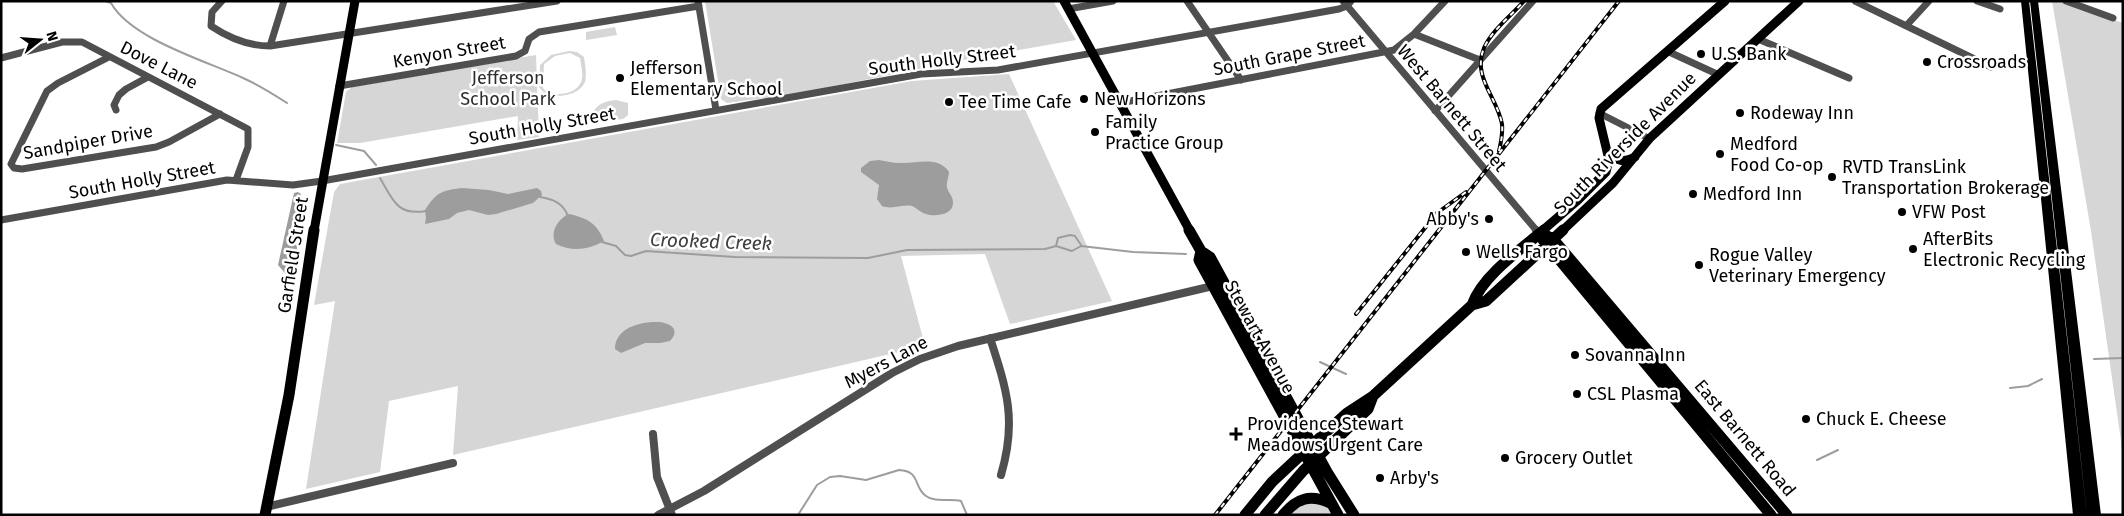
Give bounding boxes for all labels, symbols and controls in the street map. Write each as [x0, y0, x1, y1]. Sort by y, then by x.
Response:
north arrow [15, 15, 65, 65]
text: N [42, 29, 61, 43]
street label: South Grape Street [1211, 29, 1367, 81]
street label: Kenyon Street [391, 31, 508, 73]
street label: Dove Lane [116, 36, 202, 94]
street label: South Holly Street [867, 40, 1017, 80]
street label: West Barnett Street [1393, 40, 1512, 176]
place label: U.S. Bank [1711, 43, 1787, 65]
marker: U.S. Bank [1695, 48, 1707, 60]
place label: Crossroads [1937, 51, 2026, 73]
marker: Crossroads [1921, 56, 1933, 68]
place label: Jefferson Elementary School [630, 57, 782, 100]
park label: Jefferson School Park [460, 67, 557, 110]
street label: South Riverside Avenue [1549, 67, 1701, 219]
marker: Jefferson Elementary School [614, 72, 626, 84]
place label: New Horizons [1094, 88, 1206, 110]
place label: Tee Time Cafe [959, 91, 1071, 113]
marker: New Horizons [1078, 93, 1090, 105]
marker: Tee Time Cafe [943, 96, 955, 108]
street label: South Holly Street [467, 102, 617, 150]
place label: Rodeway Inn [1750, 102, 1854, 124]
marker: Rodeway Inn [1734, 107, 1746, 119]
place label: Family Practice Group [1105, 111, 1224, 154]
street label: Sandpiper Drive [22, 120, 154, 164]
marker: Family Practice Group [1089, 126, 1101, 138]
place label: Medford Food Co-op [1730, 133, 1823, 176]
marker: Medford Food Co-op [1714, 148, 1726, 160]
street label: South Holly Street [67, 156, 217, 204]
place label: RVTD TransLink Transportation Brokerage [1842, 156, 2049, 199]
marker: RVTD TransLink Transportation Brokerage [1826, 171, 1838, 183]
place label: Medford Inn [1703, 183, 1802, 205]
marker: Medford Inn [1687, 188, 1699, 200]
street label: Garfield Street [273, 195, 313, 315]
place label: VFW Post [1912, 201, 1986, 223]
marker: VFW Post [1896, 206, 1908, 218]
place label: Abby's [1426, 208, 1479, 230]
marker: Abby's [1483, 213, 1495, 225]
water label: Crooked Creek [650, 228, 772, 255]
place label: AfterBits Electronic Recycling [1923, 228, 2086, 271]
place label: Wells Fargo [1476, 241, 1568, 263]
marker: AfterBits Electronic Recycling [1907, 243, 1919, 255]
place label: Rogue Valley Veterinary Emergency [1709, 244, 1886, 287]
marker: Wells Fargo [1460, 246, 1472, 258]
marker: Rogue Valley Veterinary Emergency [1693, 259, 1705, 271]
street label: Stewart Avenue [1220, 276, 1300, 398]
street label: Myers Lane [840, 331, 932, 393]
place label: Sovanna Inn [1585, 344, 1686, 366]
marker: Sovanna Inn [1569, 349, 1581, 361]
street label: East Barnett Road [1690, 375, 1800, 501]
place label: CSL Plasma [1587, 383, 1679, 405]
marker: CSL Plasma [1571, 388, 1583, 400]
place label: Chuck E. Cheese [1816, 408, 1947, 430]
place label: Providence Stewart Meadows Urgent Care [1247, 413, 1423, 456]
marker: Chuck E. Cheese [1800, 413, 1812, 425]
marker: Providence Stewart Meadows Urgent Care [1229, 427, 1243, 441]
place label: Grocery Outlet [1515, 447, 1633, 469]
marker: Grocery Outlet [1499, 452, 1511, 464]
place label: Arby's [1390, 467, 1439, 489]
marker: Arby's [1374, 472, 1386, 484]

